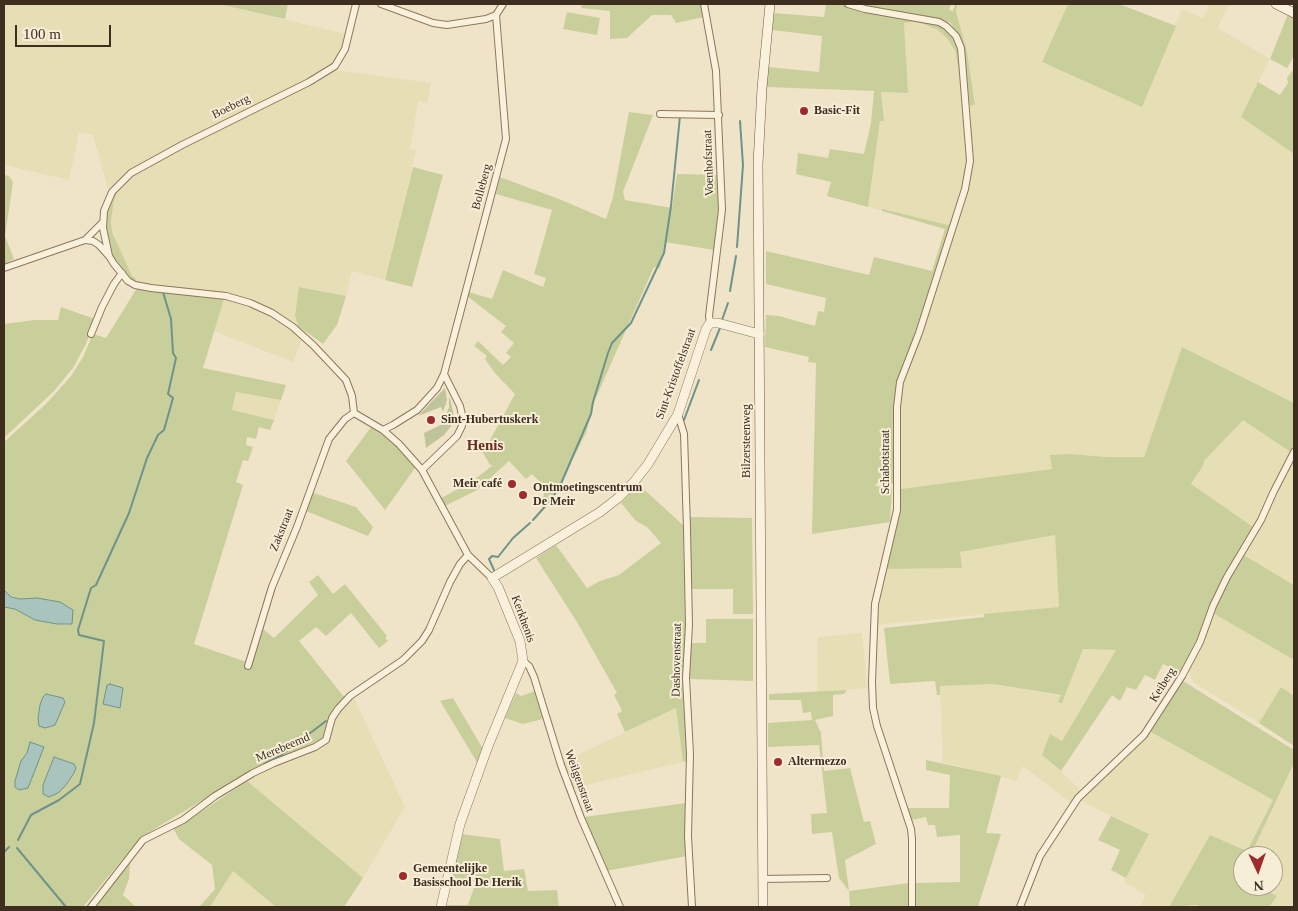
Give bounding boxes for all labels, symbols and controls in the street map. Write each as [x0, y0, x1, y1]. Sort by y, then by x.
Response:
scale bar [18, 15, 114, 47]
text: 100 m [23, 26, 61, 42]
street label: Boeberg [210, 92, 252, 122]
place label: Basic-Fit [814, 104, 860, 118]
marker: Basic-Fit [798, 105, 810, 117]
street label: Voenhofstraat [701, 130, 717, 196]
street label: Bolleberg [469, 162, 495, 212]
street label: Sint-Kristoffelstraat [653, 327, 699, 421]
street label: Bilzersteenweg [740, 404, 754, 478]
place label: Sint-Hubertuskerk [441, 413, 538, 427]
marker: Sint-Hubertuskerk [425, 414, 437, 426]
street label: Schabotstraat [879, 430, 893, 494]
district label: Henis [467, 437, 503, 455]
place label: Meir café [453, 477, 502, 491]
marker: Meir café [506, 478, 518, 490]
place label: Ontmoetingscentrum De Meir [533, 481, 642, 509]
marker: Ontmoetingscentrum De Meir [517, 489, 529, 501]
street label: Zakstraat [267, 507, 297, 553]
street label: Kerkhenis [508, 593, 538, 645]
street label: Dashovenstraat [669, 623, 685, 697]
street label: Keiberg [1147, 665, 1179, 705]
street label: Merebeemd [254, 730, 312, 766]
street label: Weilgenstraat [561, 748, 597, 814]
place label: Altermezzo [788, 755, 847, 769]
marker: Altermezzo [772, 756, 784, 768]
north arrow [1233, 846, 1283, 896]
place label: Gemeentelijke Basisschool De Herik [413, 862, 522, 890]
marker: Gemeentelijke Basisschool De Herik [397, 870, 409, 882]
text: N [1253, 878, 1264, 893]

